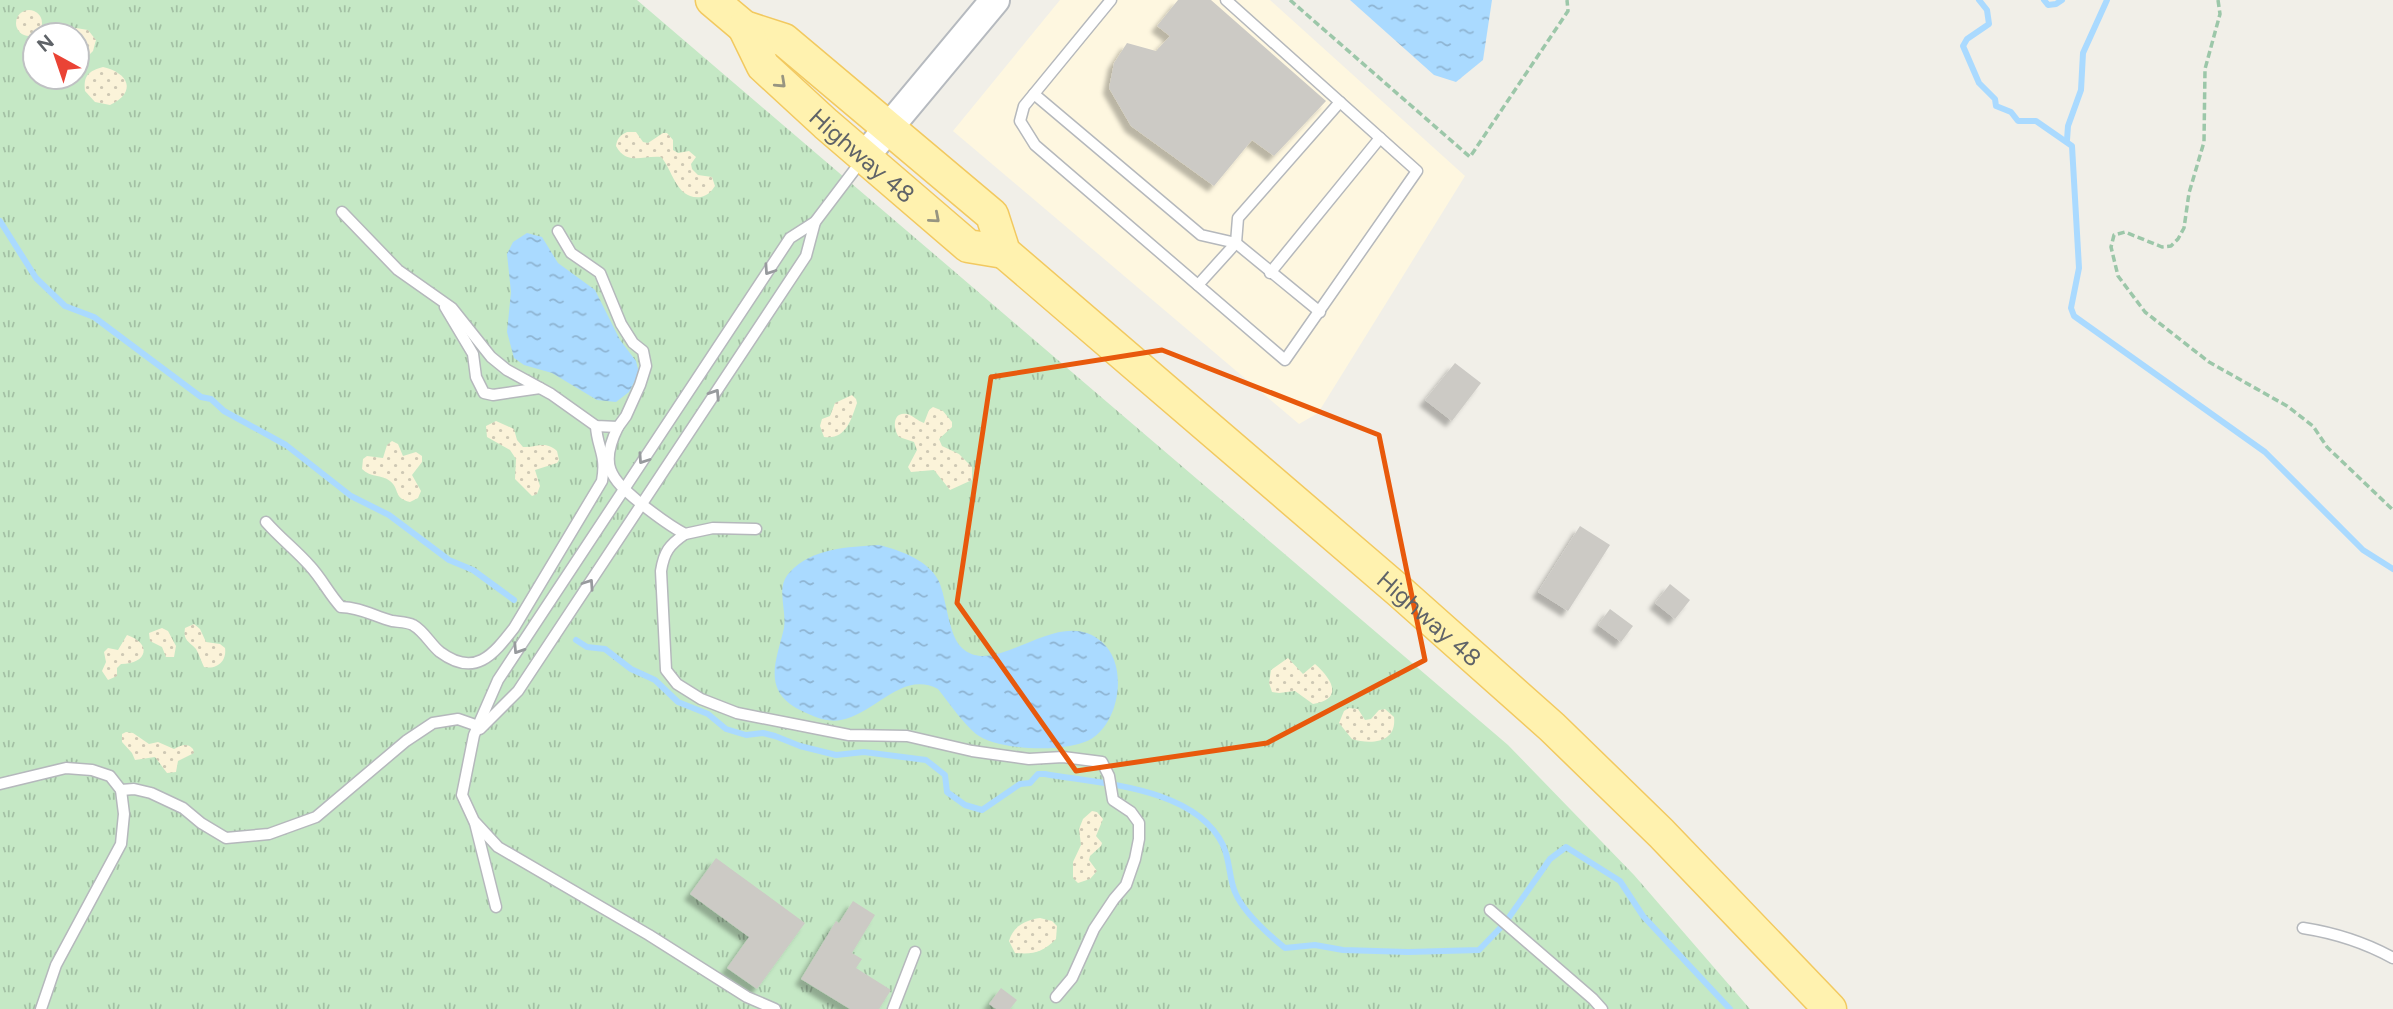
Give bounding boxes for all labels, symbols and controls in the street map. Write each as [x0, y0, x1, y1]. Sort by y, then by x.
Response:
north arrow [21, 21, 91, 91]
text: N [32, 30, 58, 57]
one-way arrow [773, 74, 786, 87]
street label: Highway 48 [804, 102, 921, 209]
one-way arrow [927, 209, 939, 222]
one-way arrow [765, 262, 777, 275]
one-way arrow [707, 389, 719, 402]
one-way arrow [638, 452, 651, 465]
street label: Highway 48 [1371, 564, 1488, 672]
one-way arrow [581, 579, 594, 592]
one-way arrow [513, 642, 526, 655]

